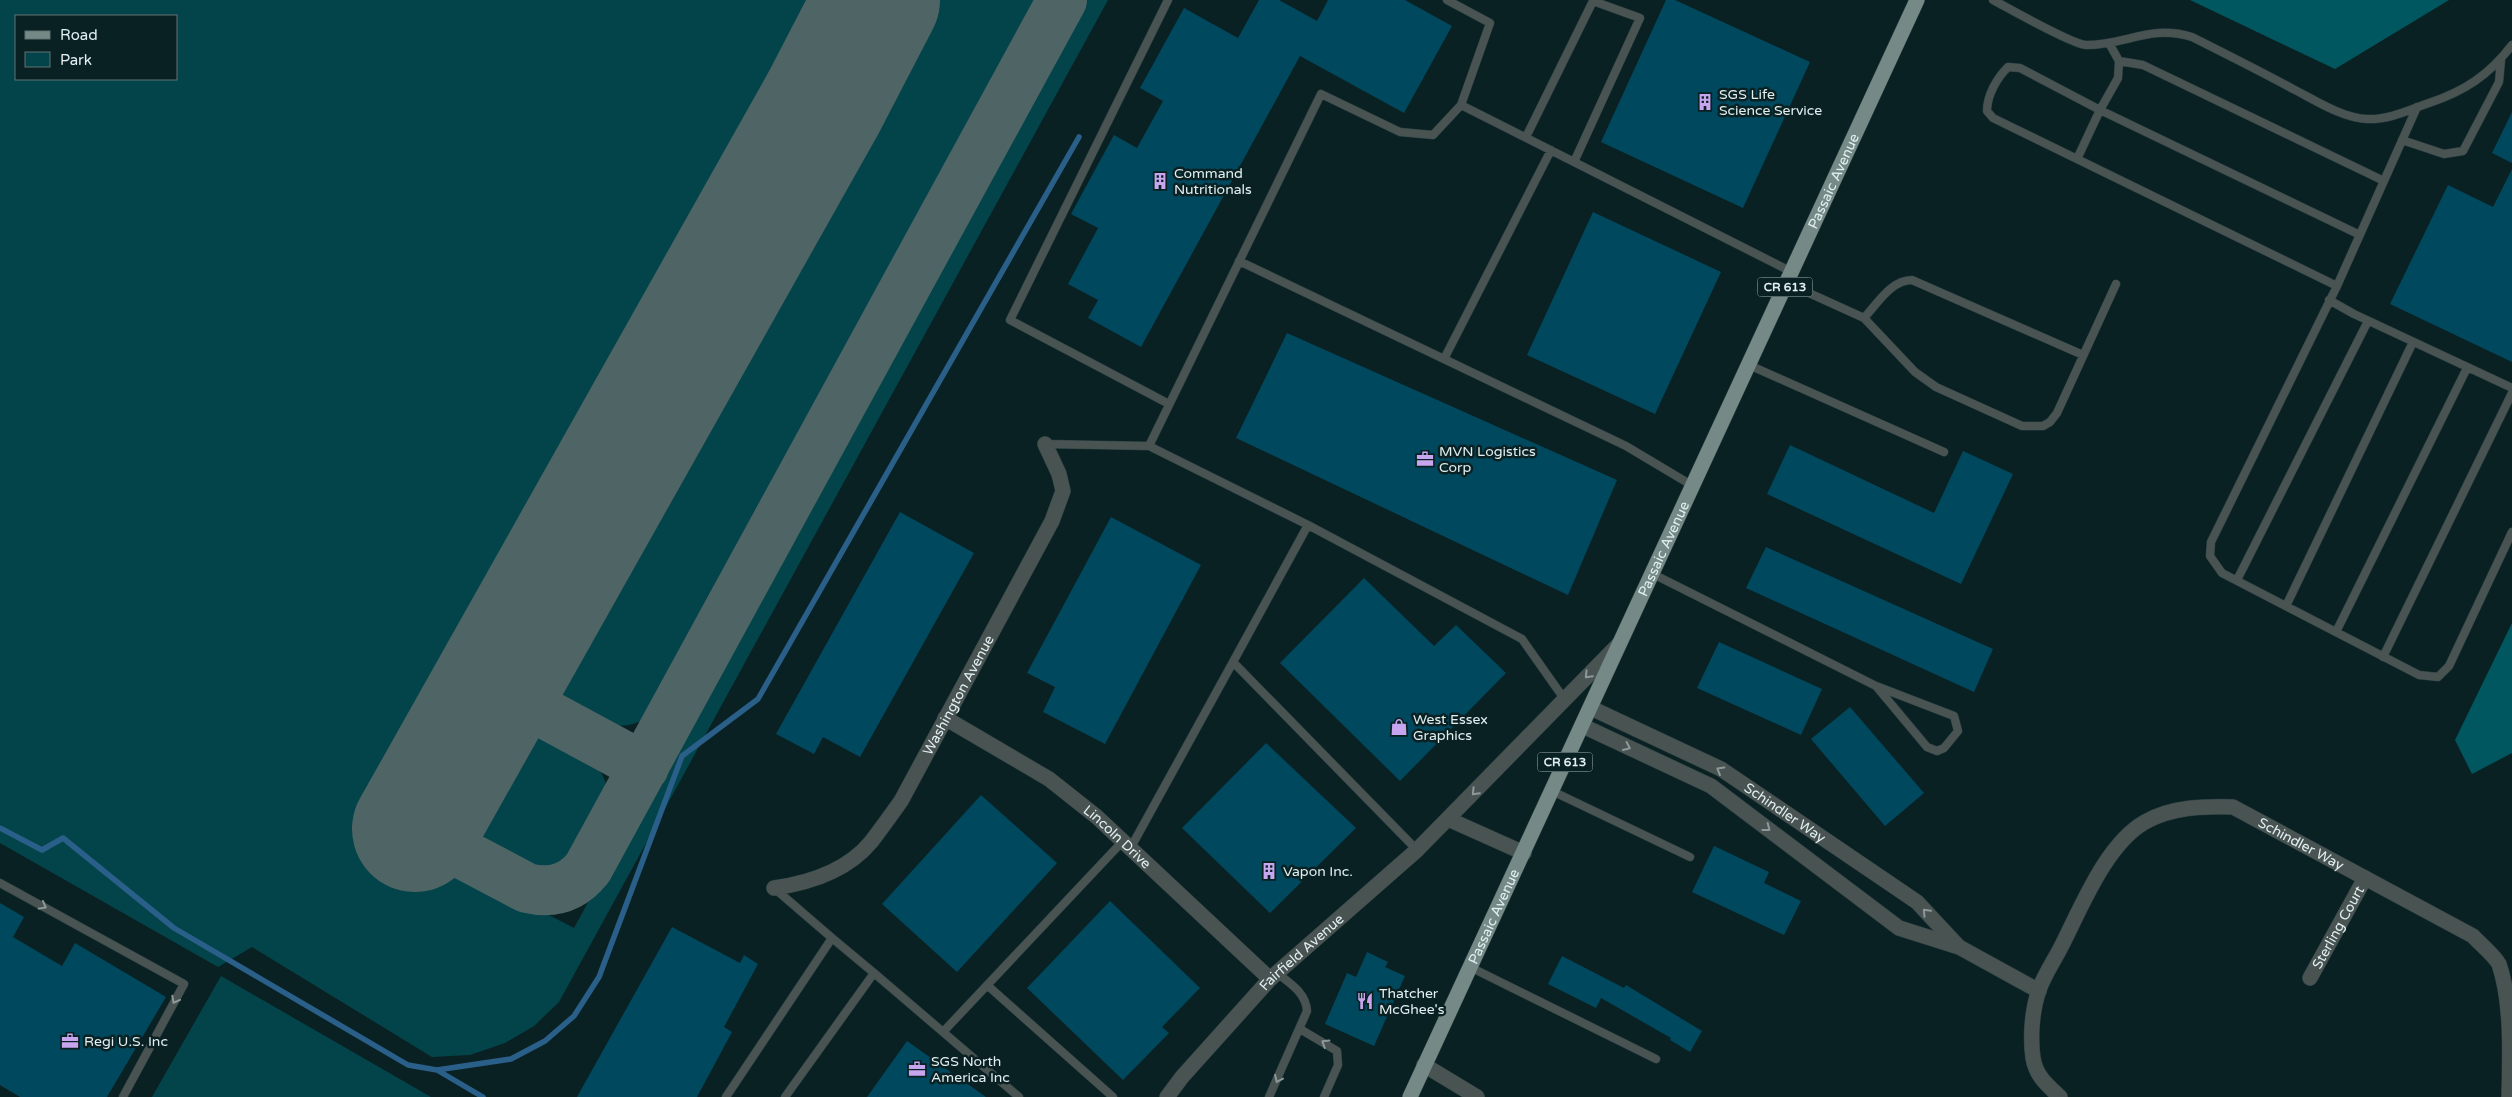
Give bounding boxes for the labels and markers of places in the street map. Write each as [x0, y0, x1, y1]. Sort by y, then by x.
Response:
place label: SGS Life Science Service [1719, 86, 1822, 119]
building icon: SGS Life Science Service [1695, 92, 1715, 112]
place label: Command Nutritionals [1174, 165, 1252, 198]
building icon: Command Nutritionals [1150, 171, 1170, 191]
place label: MVN Logistics Corp [1439, 443, 1536, 476]
office icon: MVN Logistics Corp [1415, 449, 1435, 469]
place label: West Essex Graphics [1413, 711, 1488, 744]
shop icon: West Essex Graphics [1389, 717, 1409, 737]
building icon: Vapon Inc. [1259, 861, 1279, 881]
place label: Vapon Inc. [1283, 863, 1353, 880]
place label: Thatcher McGhee's [1379, 985, 1445, 1018]
restaurant icon: Thatcher McGhee's [1355, 991, 1375, 1011]
office icon: Regi U.S. Inc [60, 1031, 80, 1051]
place label: Regi U.S. Inc [84, 1033, 168, 1050]
place label: SGS North America Inc [931, 1053, 1010, 1086]
office icon: SGS North America Inc [907, 1059, 927, 1079]

